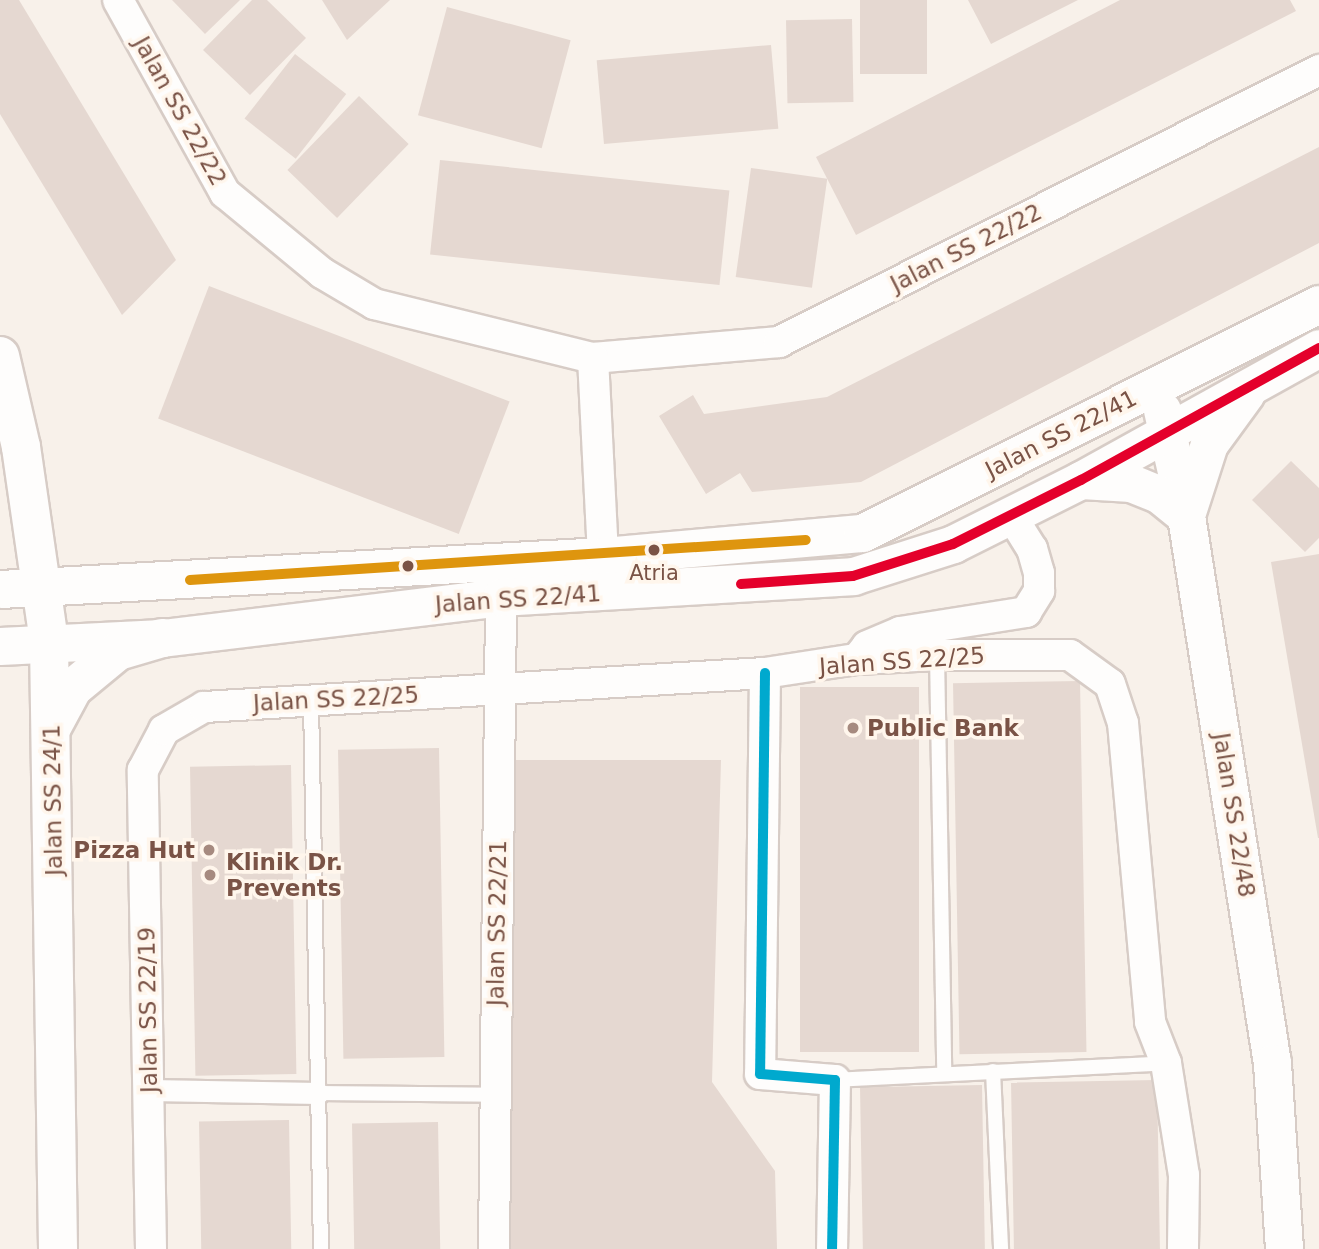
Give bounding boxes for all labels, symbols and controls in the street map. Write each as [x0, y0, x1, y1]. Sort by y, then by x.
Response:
street label: Jalan SS 22/22 [128, 32, 232, 190]
street label: Jalan SS 22/22 [886, 198, 1046, 298]
street label: Jalan SS 22/41 [981, 384, 1141, 484]
marker: Atria [647, 543, 661, 557]
unlabelled marker [401, 559, 415, 573]
place label: Atria [629, 560, 679, 586]
street label: Jalan SS 22/41 [434, 579, 602, 619]
street label: Jalan SS 22/25 [818, 641, 986, 681]
street label: Jalan SS 22/25 [252, 681, 420, 717]
place label: Public Bank [867, 714, 1019, 742]
marker: Public Bank [845, 720, 861, 736]
street label: Jalan SS 24/1 [38, 724, 68, 876]
street label: Jalan SS 22/48 [1207, 731, 1261, 899]
place label: Pizza Hut [73, 836, 195, 864]
street label: Jalan SS 22/21 [482, 840, 512, 1006]
marker: Pizza Hut [201, 842, 217, 858]
place label: Klinik Dr. Prevents [226, 848, 343, 902]
marker: Klinik Dr. Prevents [200, 865, 220, 885]
street label: Jalan SS 22/19 [133, 927, 163, 1093]

